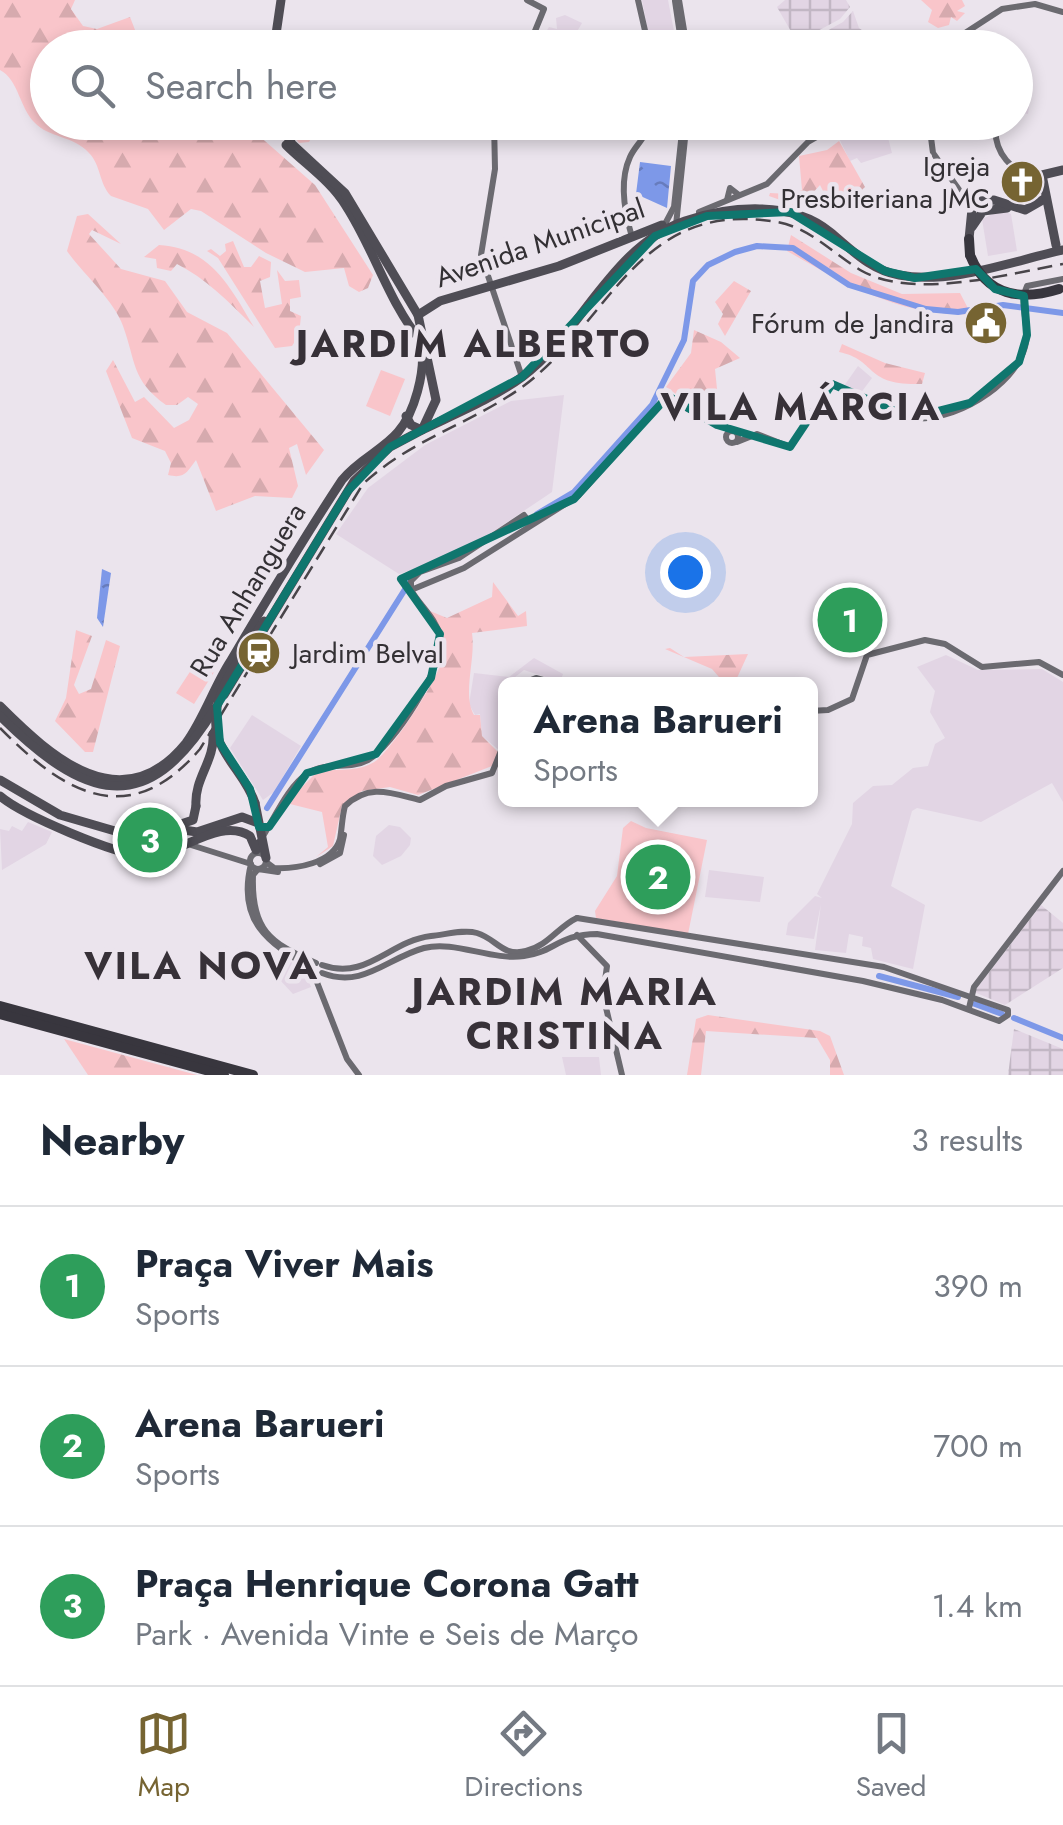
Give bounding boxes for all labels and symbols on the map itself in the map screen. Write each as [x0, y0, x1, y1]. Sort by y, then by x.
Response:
place label: Igreja Presbiteriana JMC [780, 146, 990, 219]
church icon: Igreja Presbiteriana JMC [999, 159, 1045, 205]
street label: Avenida Municipal [430, 188, 650, 298]
public building icon: Fórum de Jandira [963, 300, 1009, 346]
place label: Fórum de Jandira [751, 303, 954, 344]
district label: JARDIM ALBERTO [289, 316, 652, 371]
district label: VILA MÁRCIA [659, 379, 942, 434]
street label: Rua Anhanguera [180, 495, 316, 685]
your location [660, 547, 711, 598]
pin: 1 [818, 582, 882, 658]
station icon: Jardim Belval [236, 630, 282, 676]
place label: Jardim Belval [288, 633, 444, 674]
pin: 3 [118, 802, 182, 878]
pin: 2 [626, 840, 690, 914]
district label: VILA NOVA [83, 938, 320, 993]
district label: JARDIM MARIA CRISTINA [405, 964, 718, 1063]

